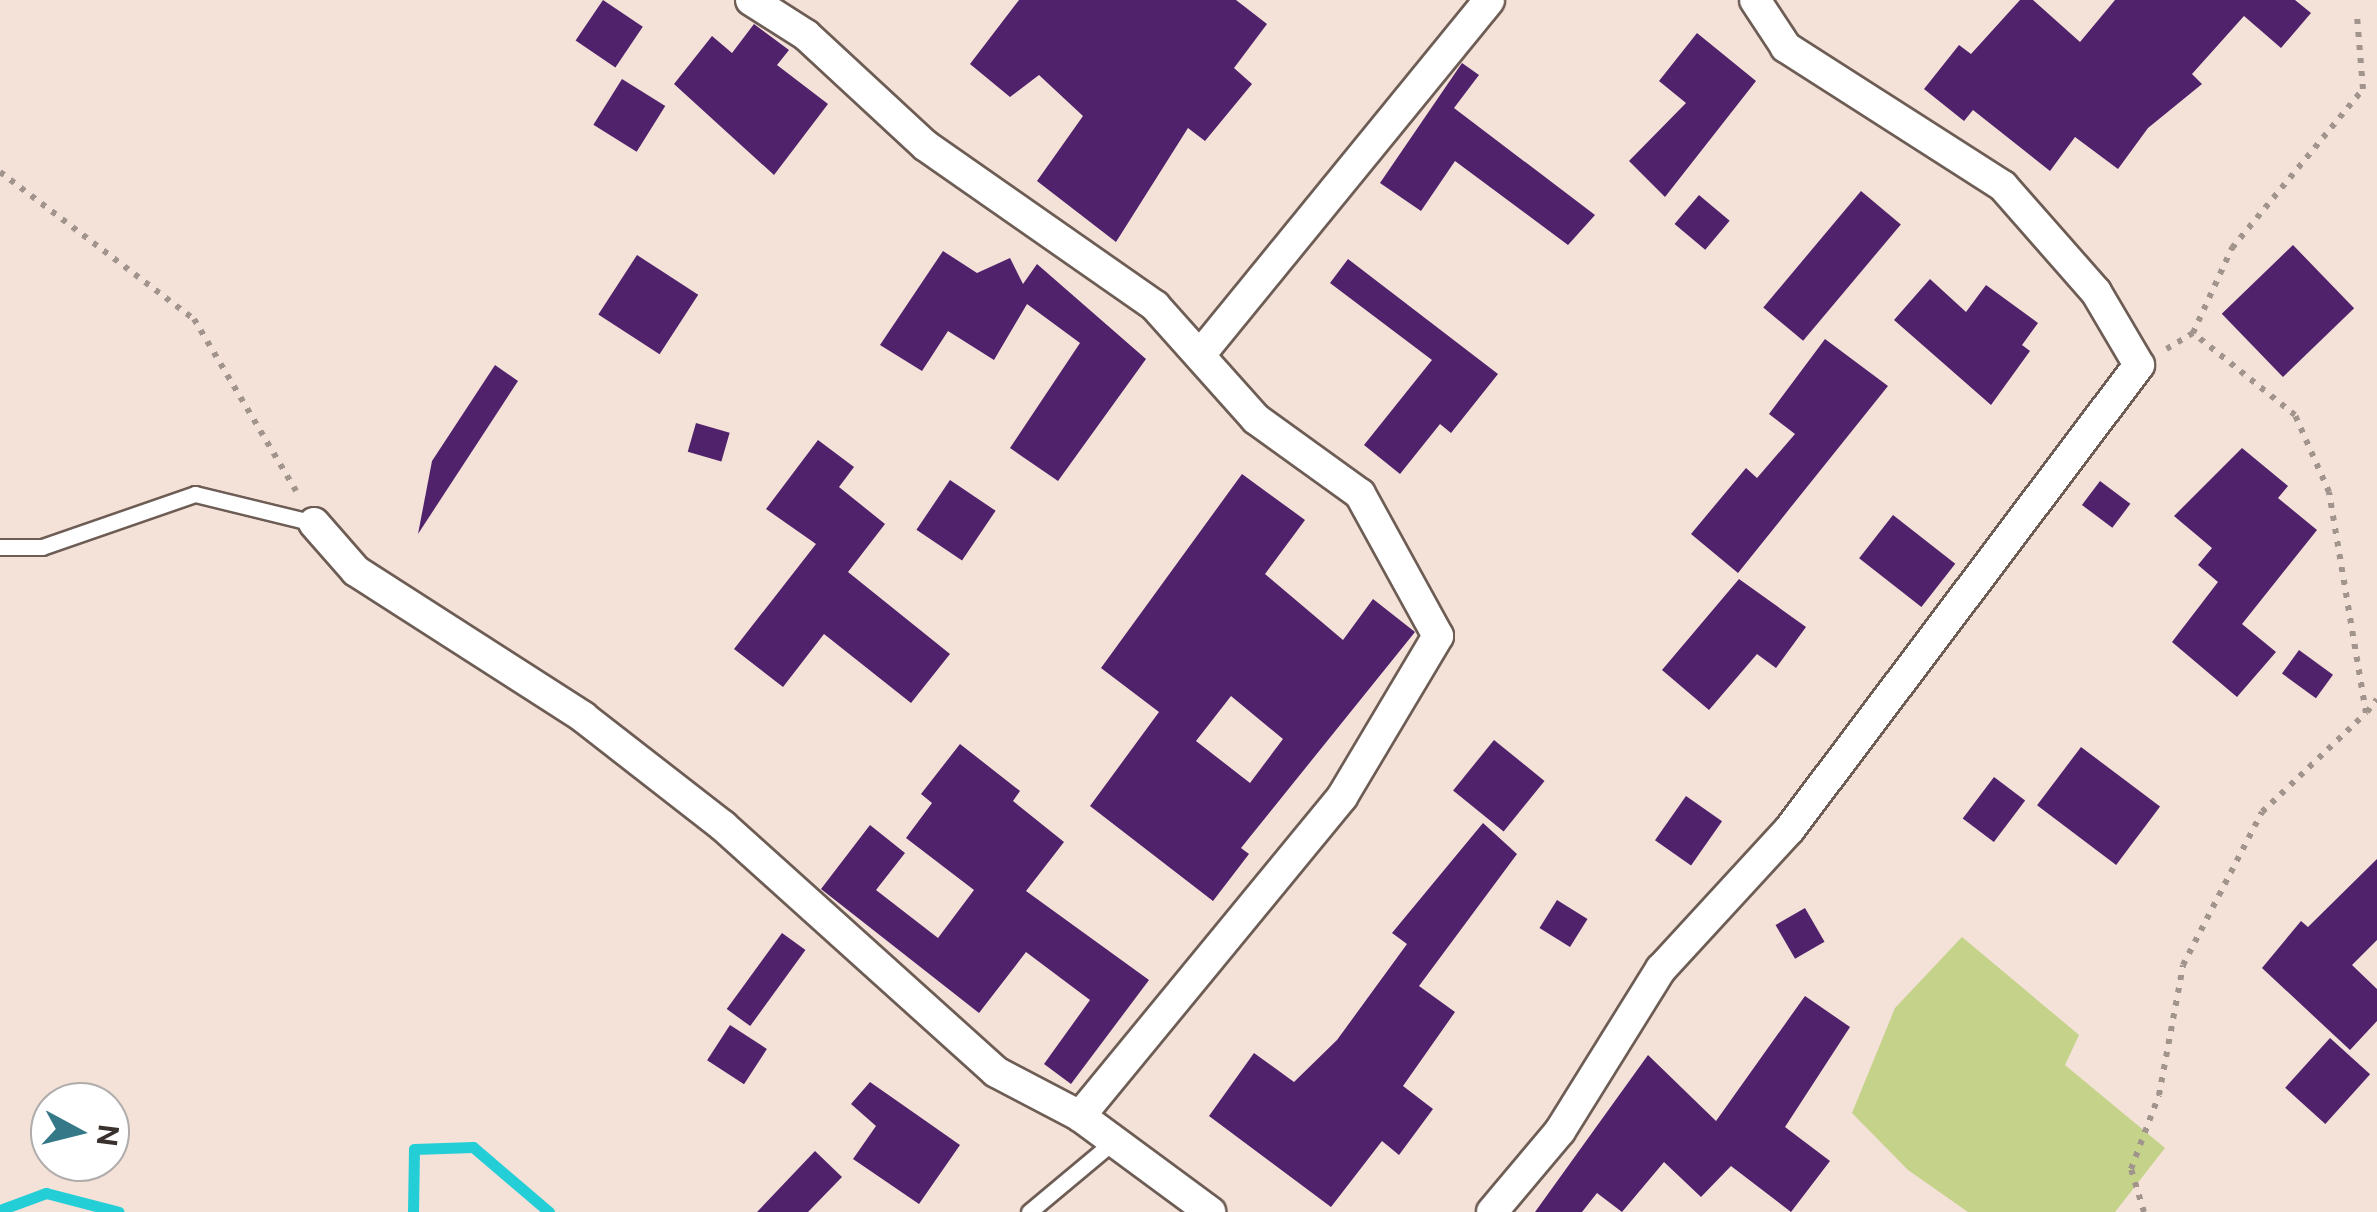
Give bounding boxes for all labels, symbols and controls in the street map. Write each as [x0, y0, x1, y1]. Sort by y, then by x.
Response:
north arrow [30, 1082, 130, 1182]
text: N [91, 1123, 126, 1148]

